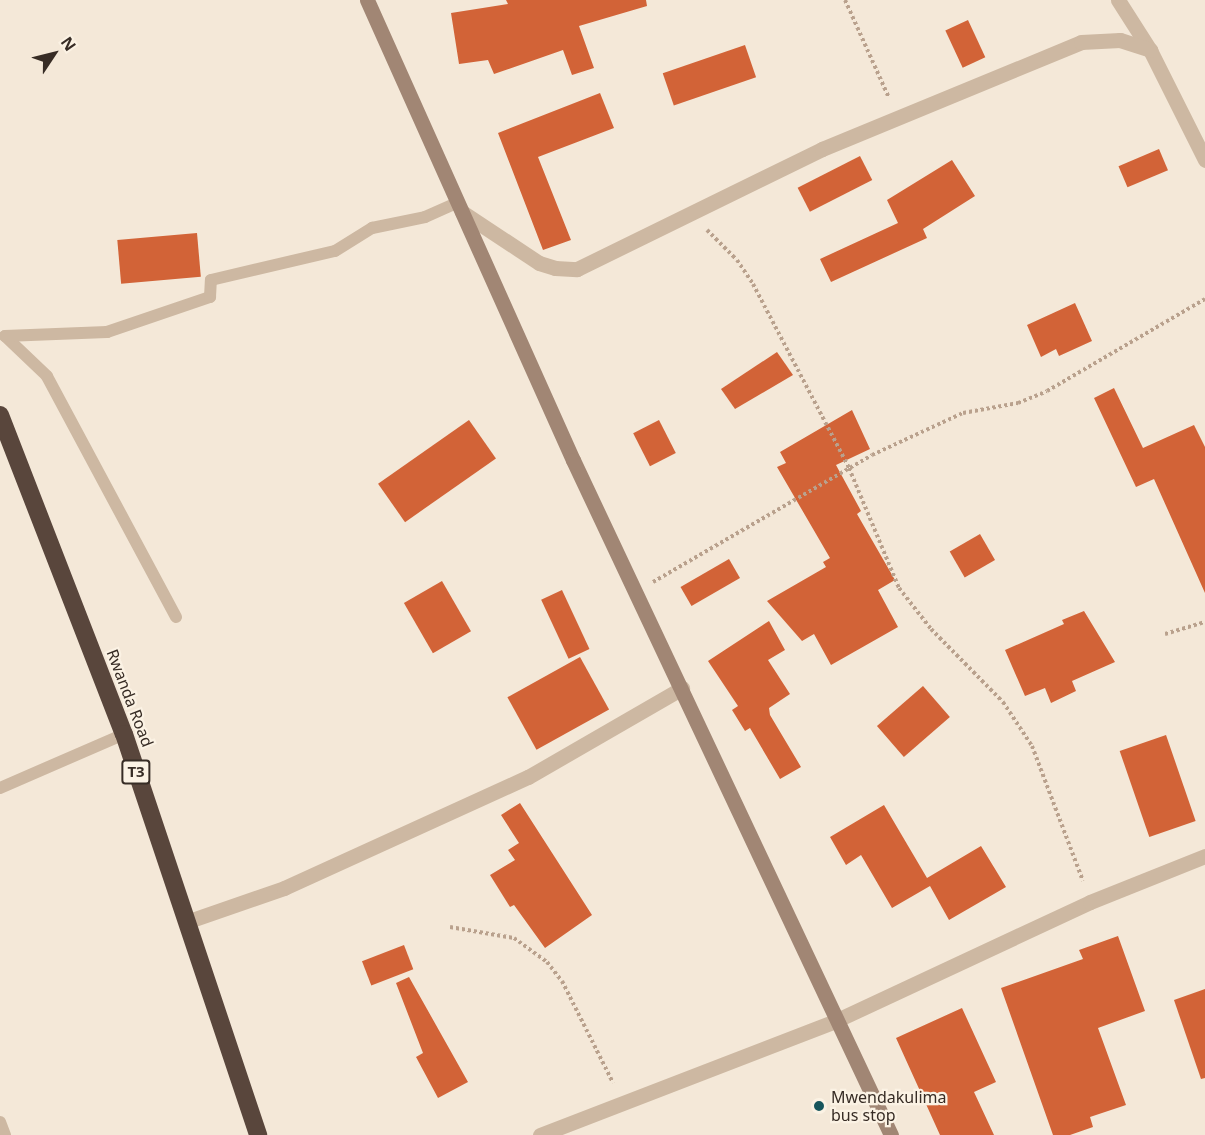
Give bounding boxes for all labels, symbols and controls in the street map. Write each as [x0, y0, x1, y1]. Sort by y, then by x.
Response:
north arrow [24, 24, 84, 84]
text: N [56, 32, 81, 55]
street label: Rwanda Road [103, 647, 157, 749]
road number: T3 [121, 760, 151, 784]
place label: Mwendakulima bus stop [831, 1087, 946, 1125]
marker: Mwendakulima bus stop [812, 1099, 826, 1113]

